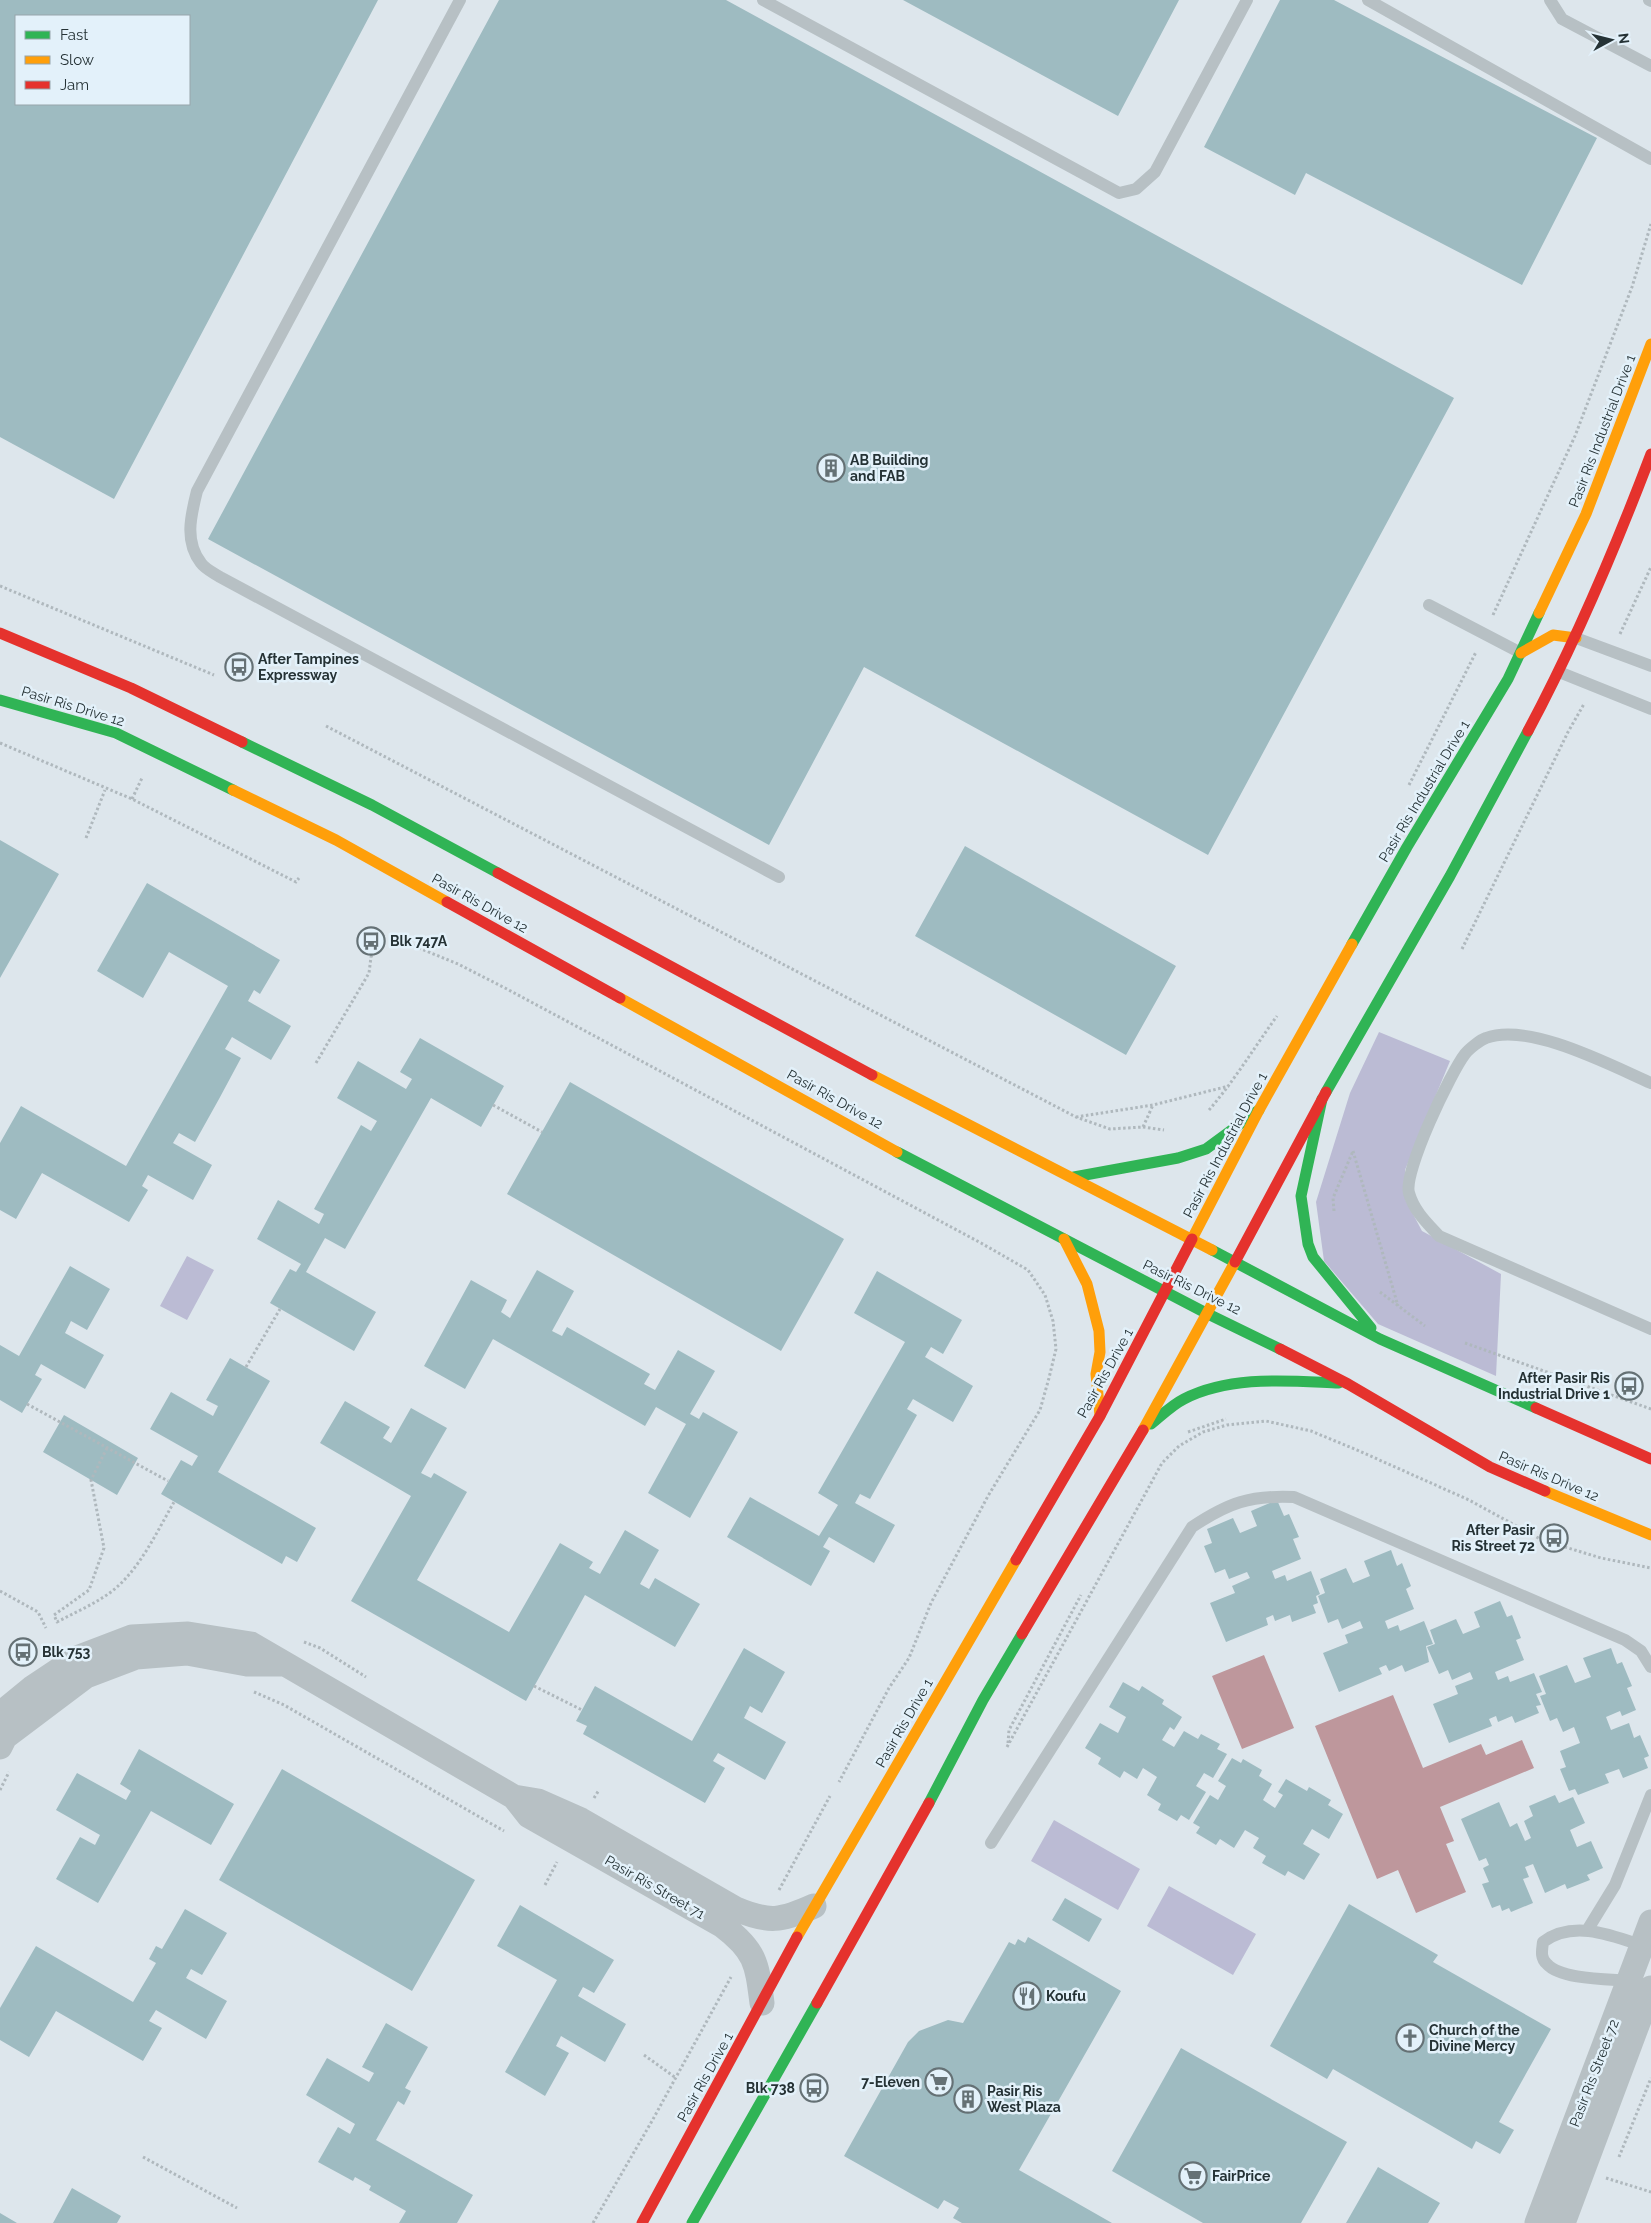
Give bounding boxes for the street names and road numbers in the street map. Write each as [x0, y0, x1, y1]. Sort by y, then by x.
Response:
street label: Pasir Ris Industrial Drive 1 [1565, 352, 1639, 510]
street label: Pasir Ris Drive 12 [20, 683, 126, 729]
street label: Pasir Ris Industrial Drive 1 [1375, 717, 1473, 865]
street label: Pasir Ris Drive 12 [429, 870, 531, 936]
street label: Pasir Ris Drive 12 [784, 1066, 886, 1132]
street label: Pasir Ris Industrial Drive 1 [1180, 1070, 1270, 1220]
street label: Pasir Ris Drive 12 [1140, 1256, 1244, 1318]
street label: Pasir Ris Drive 1 [1074, 1326, 1136, 1420]
street label: Pasir Ris Drive 12 [1497, 1448, 1601, 1504]
street label: Pasir Ris Drive 1 [872, 1676, 936, 1770]
street label: Pasir Ris Street 71 [602, 1852, 708, 1922]
street label: Pasir Ris Street 72 [1566, 2017, 1622, 2129]
street label: Pasir Ris Drive 1 [674, 2030, 736, 2124]

